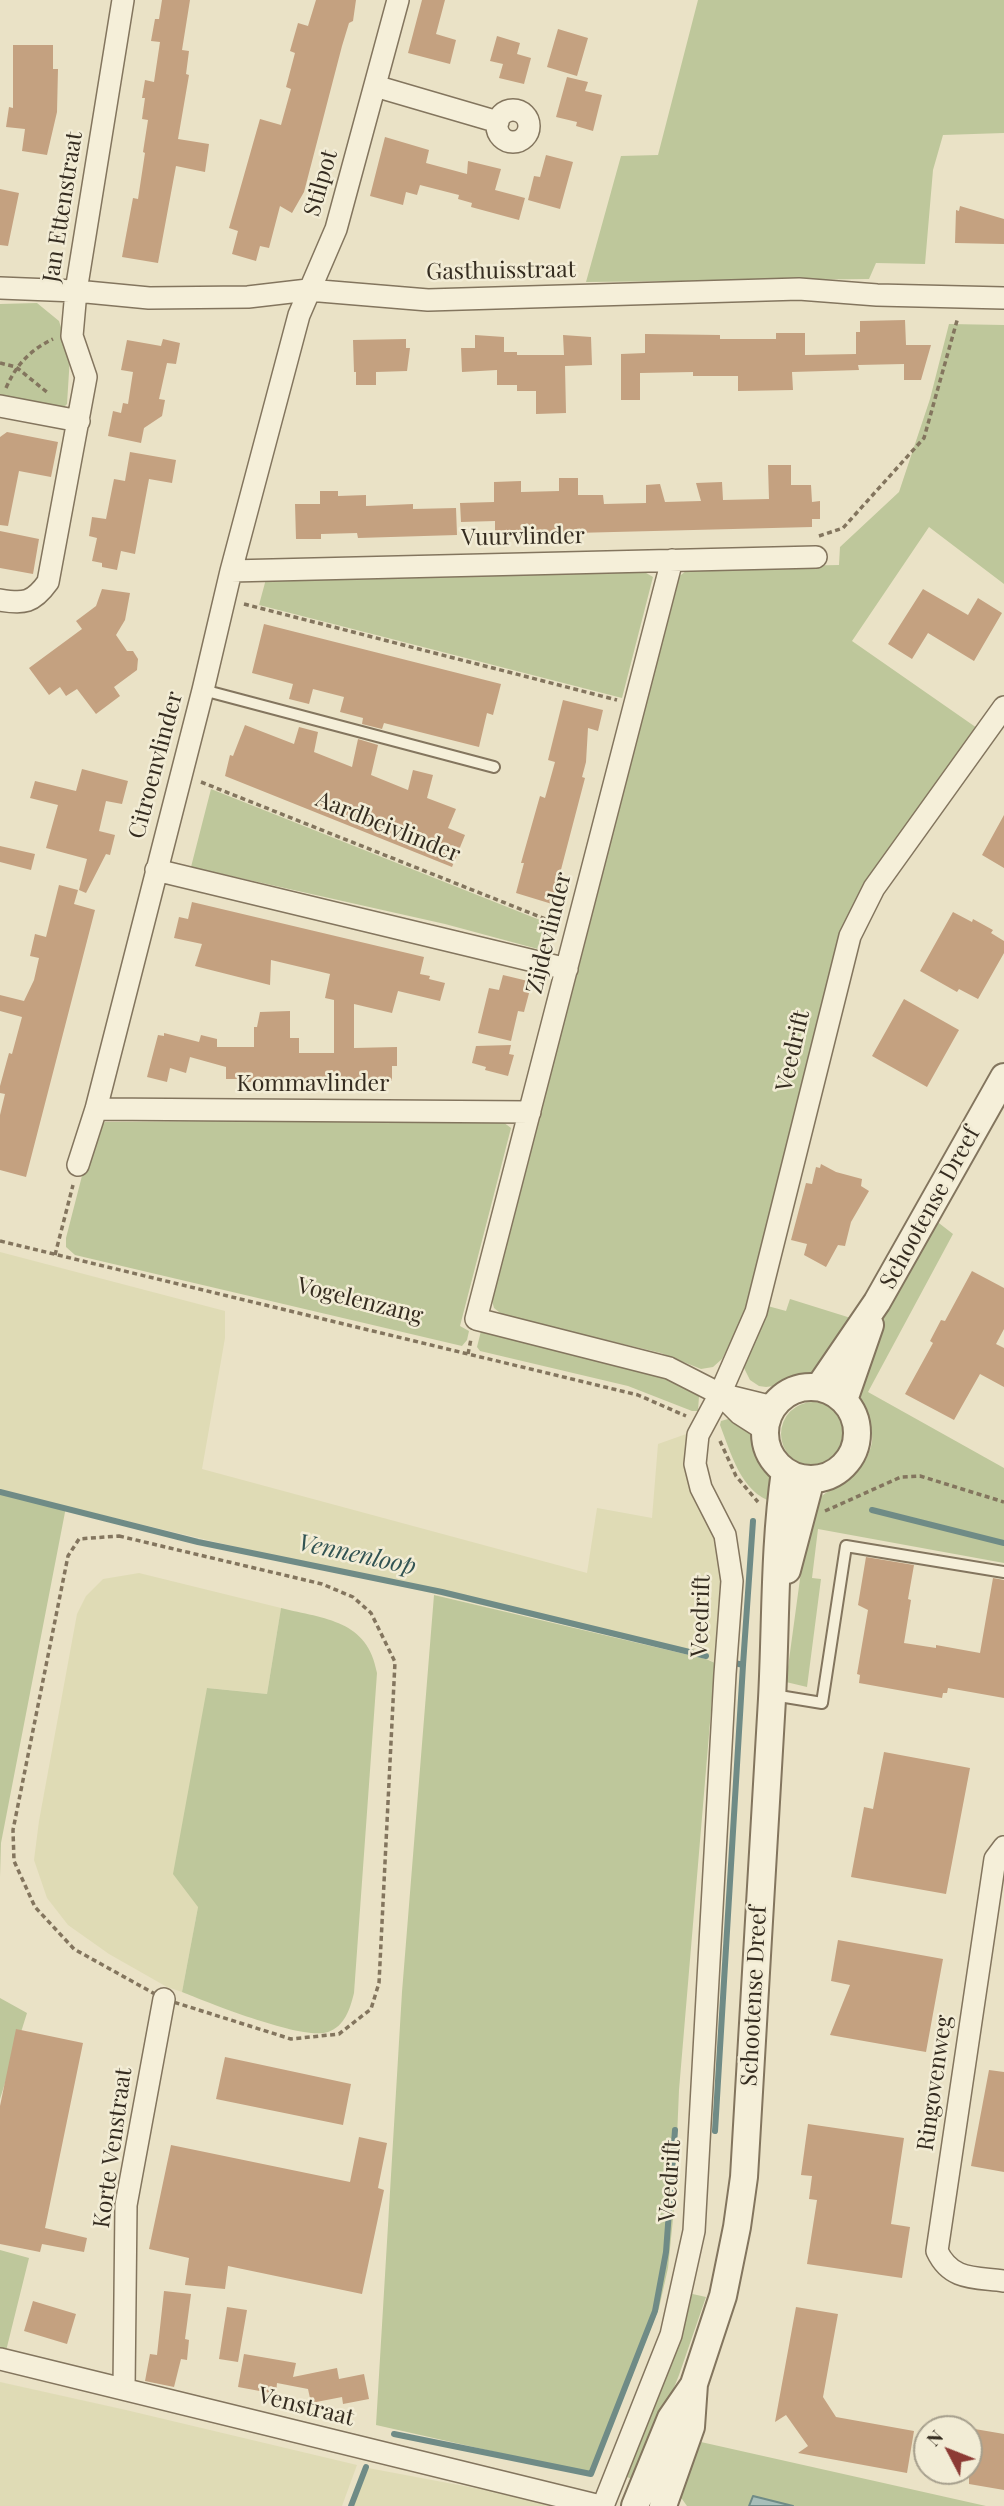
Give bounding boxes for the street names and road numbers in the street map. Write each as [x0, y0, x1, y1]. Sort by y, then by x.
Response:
street label: Jan Ettenstraat [37, 130, 89, 284]
street label: Stilpot [298, 147, 344, 219]
street label: Gasthuisstraat [426, 256, 576, 286]
street label: Vuurvlinder [461, 522, 585, 552]
street label: Citroenvlinder [123, 688, 189, 842]
street label: Aardbeivlinder [312, 785, 464, 869]
street label: Zijdevlinder [521, 869, 577, 997]
street label: Veedrift [770, 1008, 816, 1094]
street label: Kommavlinder [237, 1070, 389, 1098]
street label: Schootense Dreef [874, 1122, 986, 1294]
street label: Vogelenzang [294, 1272, 426, 1330]
street label: Veedrift [686, 1574, 716, 1658]
street label: Schootense Dreef [735, 1905, 773, 2087]
street label: Ringovenweg [912, 2013, 958, 2153]
street label: Korte Venstraat [88, 2066, 138, 2230]
street label: Veedrift [653, 2139, 687, 2223]
street label: Venstraat [255, 2382, 357, 2432]

